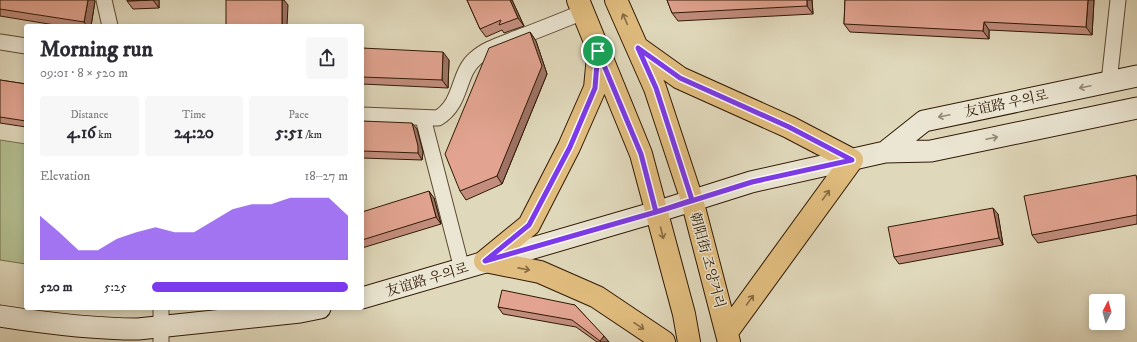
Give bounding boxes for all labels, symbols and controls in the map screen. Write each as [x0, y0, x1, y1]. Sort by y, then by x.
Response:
one-way arrow [621, 14, 628, 26]
pin [581, 34, 615, 68]
text: Morning run [40, 36, 153, 63]
button: share [306, 37, 348, 79]
icon: arrive [587, 40, 609, 62]
text: 09:01 · 8 × 520 m [40, 65, 128, 81]
one-way arrow [1079, 83, 1092, 91]
street label: 友谊路 우의로 [962, 86, 1050, 122]
text: Distance [70, 108, 108, 122]
text: Time [182, 108, 206, 122]
text: Pace [288, 108, 309, 122]
one-way arrow [938, 113, 951, 121]
text: 4.16 [67, 122, 96, 144]
text: 24:20 [174, 122, 214, 144]
text: 5:51 [275, 122, 303, 144]
text: km [96, 128, 112, 142]
text: /km [303, 128, 322, 142]
one-way arrow [986, 134, 999, 142]
text: Elevation [40, 168, 90, 184]
text: 18–27 m [304, 168, 348, 184]
one-way arrow [822, 190, 830, 201]
street label: 朝阳街 조양거리 [686, 210, 729, 310]
one-way arrow [658, 226, 666, 239]
street label: 友谊路 우의로 [384, 259, 471, 301]
one-way arrow [517, 265, 530, 273]
text: 520 m [40, 279, 72, 295]
text: 5:25 [104, 279, 127, 295]
north arrow [1089, 294, 1125, 330]
map controls [1089, 294, 1125, 330]
one-way arrow [746, 295, 754, 306]
one-way arrow [634, 322, 645, 330]

